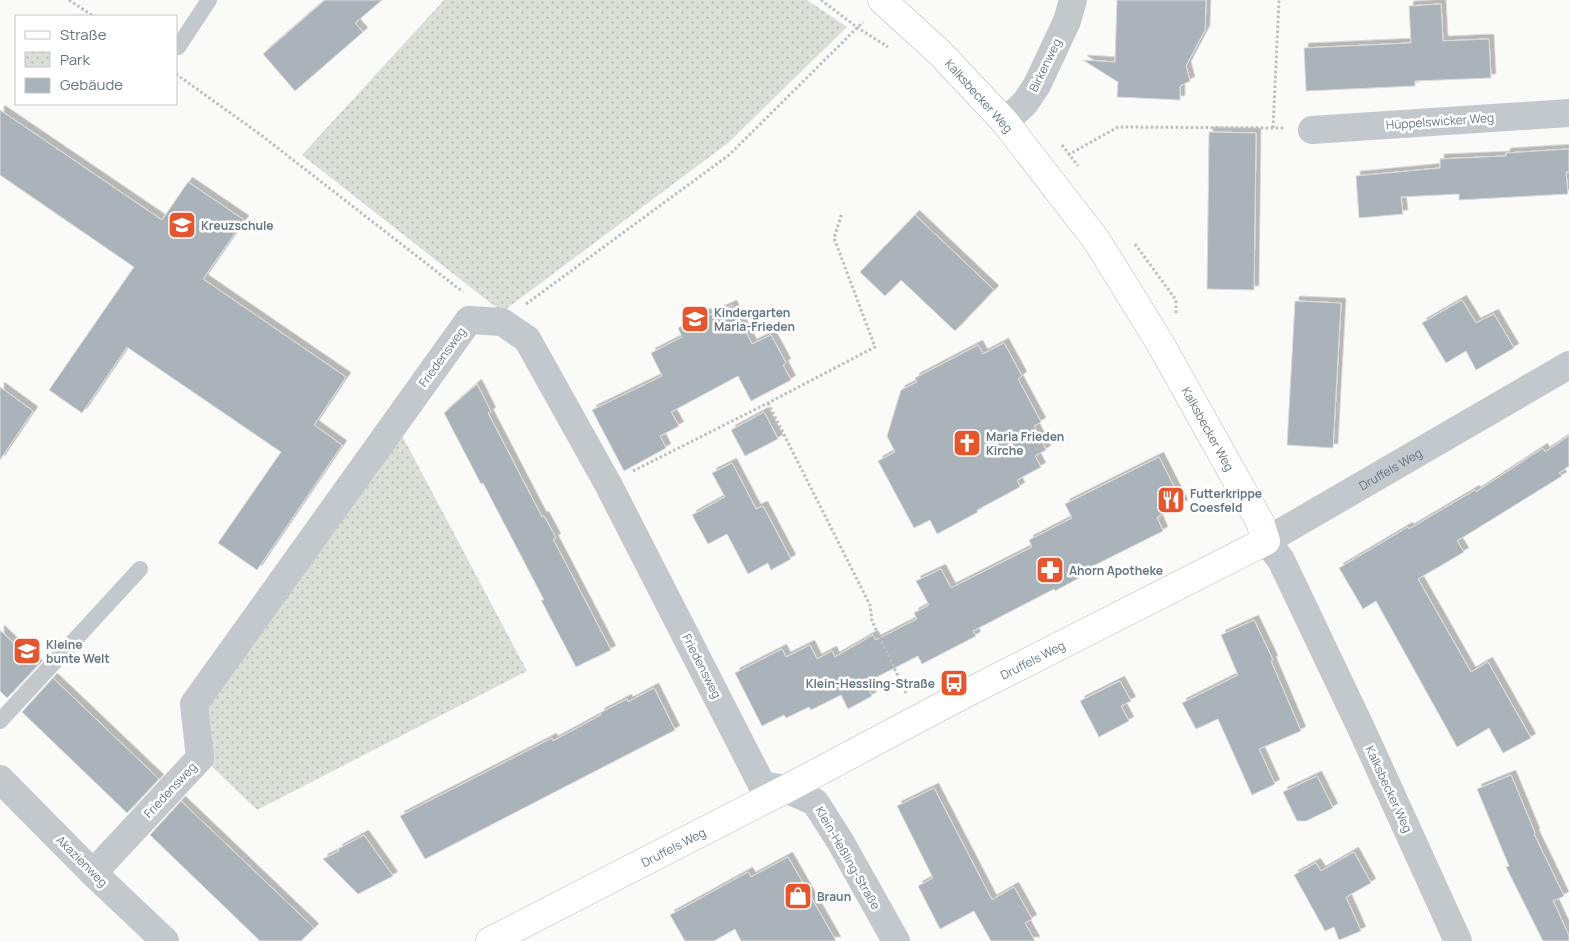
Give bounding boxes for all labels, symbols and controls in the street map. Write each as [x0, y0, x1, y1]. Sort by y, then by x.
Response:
legend [15, 15, 178, 105]
text: Straße [60, 24, 107, 45]
street label: Birkenweg [1025, 35, 1065, 95]
text: Park [60, 49, 90, 70]
street label: Kalksbecker Weg [941, 56, 1017, 136]
text: Gebäude [60, 74, 123, 95]
street label: Hüppelswicker Weg [1385, 109, 1495, 133]
school or university icon: Kreuzschule [167, 210, 197, 240]
place label: Kreuzschule [201, 217, 274, 234]
school or university icon: Kindergarten Maria-Frieden [680, 304, 710, 334]
place label: Kindergarten Maria-Frieden [714, 304, 795, 335]
street label: Friedensweg [414, 324, 470, 390]
street label: Kalksbecker Weg [1178, 384, 1238, 474]
church icon: Maria Frieden Kirche [952, 428, 982, 458]
place label: Maria Frieden Kirche [986, 428, 1064, 459]
street label: Druffels Weg [1356, 444, 1425, 494]
restaurant icon: Futterkrippe Coesfeld [1156, 485, 1186, 515]
place label: Futterkrippe Coesfeld [1190, 485, 1262, 516]
pharmacy icon: Ahorn Apotheke [1035, 555, 1065, 585]
place label: Ahorn Apotheke [1069, 562, 1163, 579]
street label: Friedensweg [678, 631, 726, 701]
school or university icon: Kleine bunte Welt [12, 636, 42, 666]
place label: Kleine bunte Welt [46, 636, 110, 667]
street label: Druffels Weg [997, 636, 1068, 683]
bus stop icon: Klein-Hessling-Straße [939, 668, 969, 698]
place label: Klein-Hessling-Straße [806, 675, 935, 692]
street label: Kalksbecker Weg [1361, 743, 1417, 835]
street label: Friedensweg [140, 758, 200, 822]
street label: Klein-Heßling-Straße [812, 803, 884, 913]
street label: Druffels Weg [638, 823, 708, 871]
street label: Akazienweg [53, 832, 111, 890]
shop icon: Braun [783, 881, 813, 911]
place label: Braun [817, 888, 851, 905]

